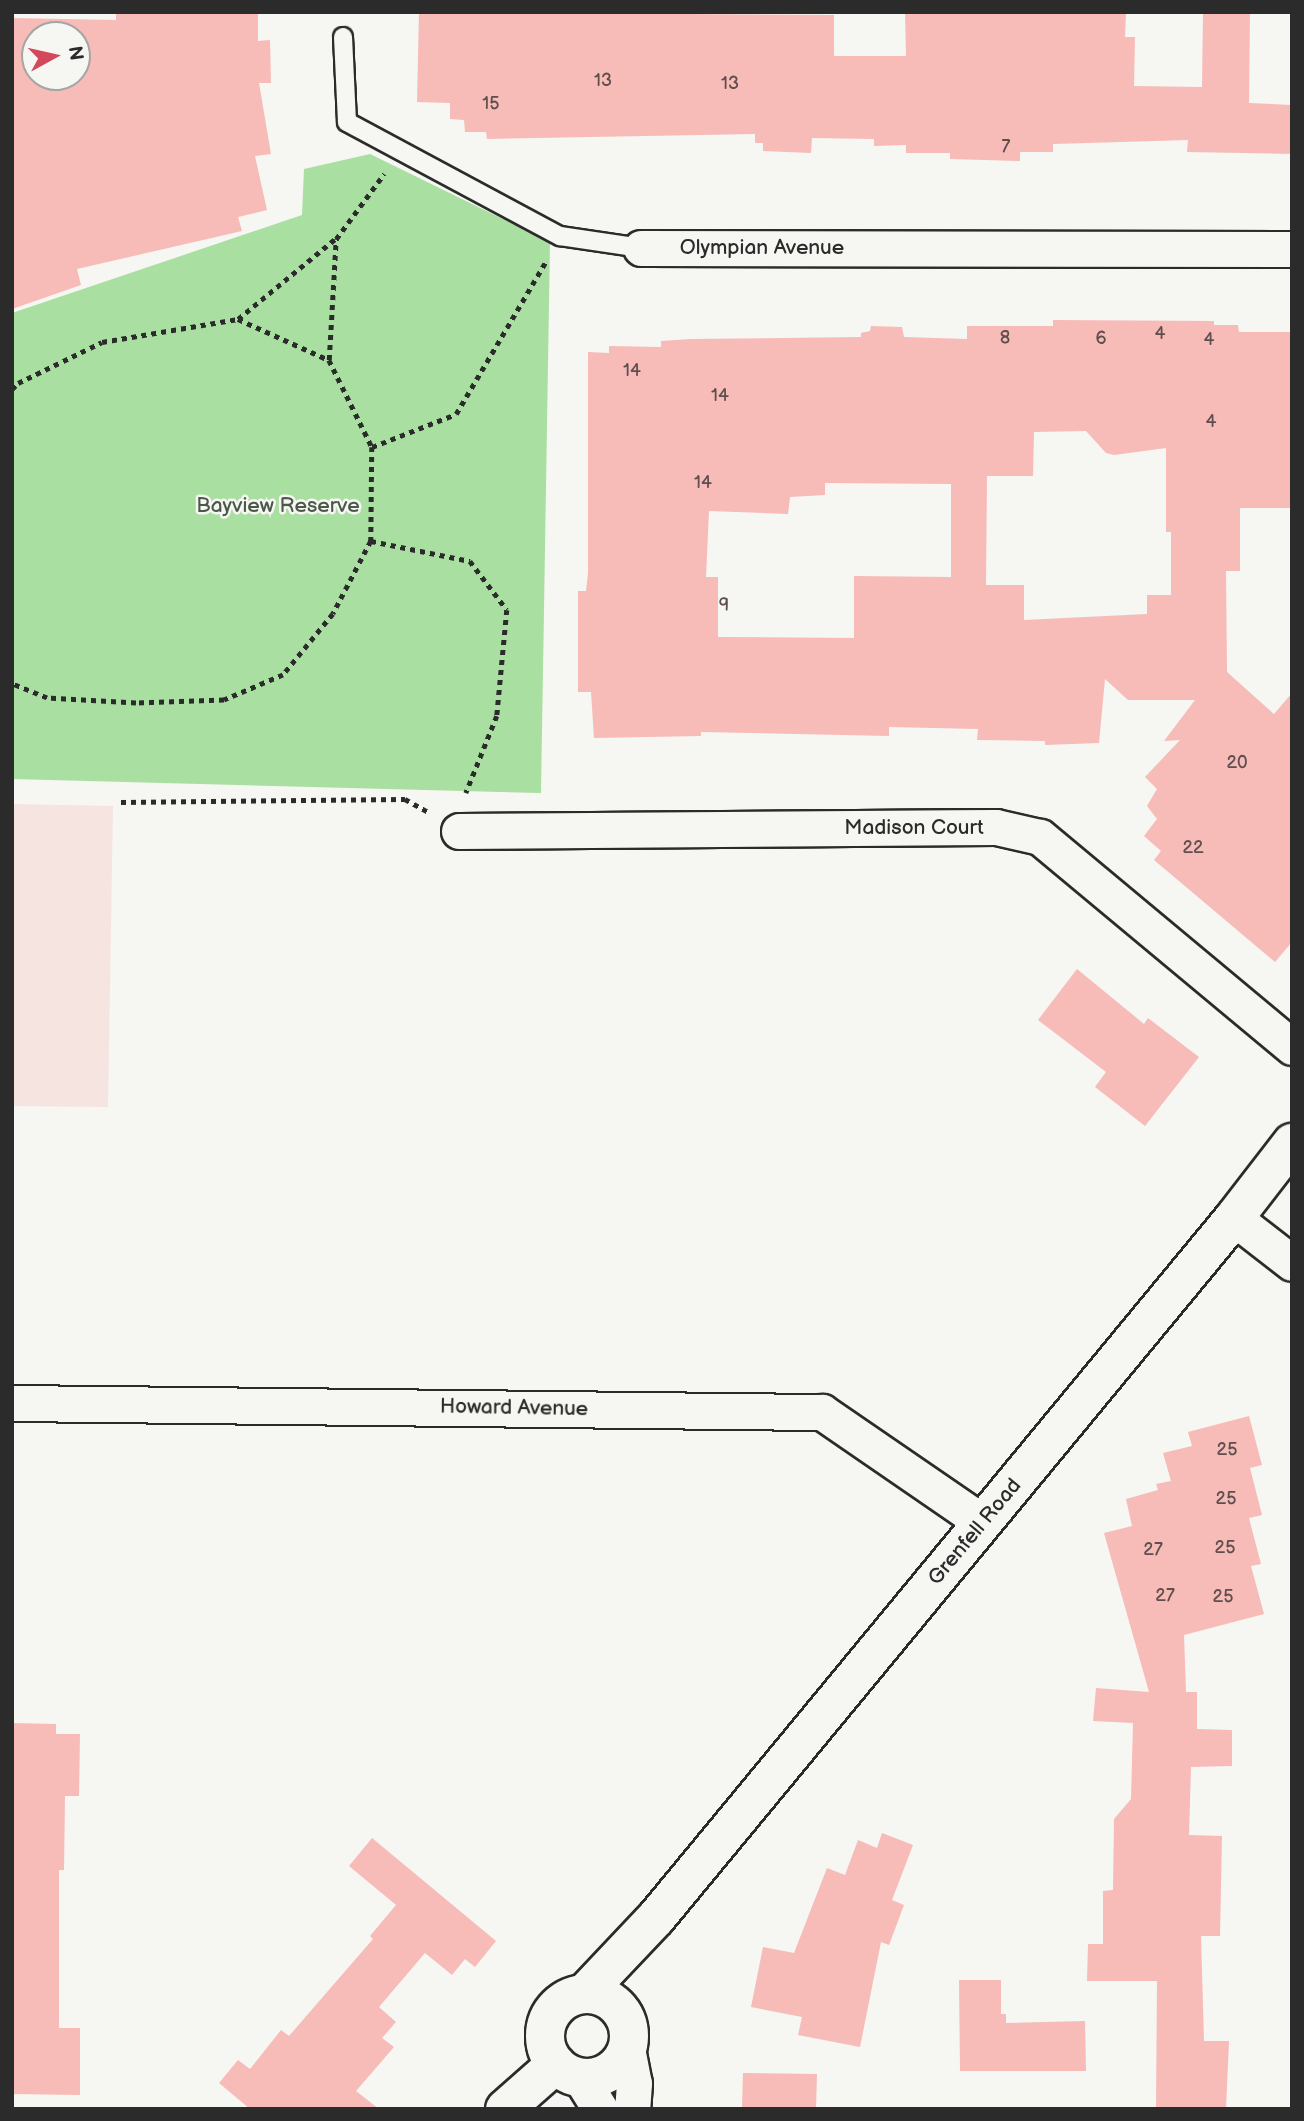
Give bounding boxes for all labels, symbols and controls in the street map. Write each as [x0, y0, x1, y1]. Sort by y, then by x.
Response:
north arrow [21, 21, 91, 91]
text: N [63, 45, 88, 62]
house number: 13 [594, 70, 612, 92]
house number: 13 [721, 73, 739, 95]
house number: 15 [482, 93, 500, 115]
house number: 7 [1002, 136, 1010, 158]
street label: Olympian Avenue [680, 235, 844, 261]
house number: 4 [1155, 323, 1165, 345]
house number: 8 [1000, 327, 1010, 349]
house number: 6 [1096, 328, 1106, 350]
house number: 4 [1204, 329, 1214, 351]
house number: 14 [623, 360, 641, 382]
house number: 14 [711, 385, 729, 407]
house number: 4 [1206, 411, 1216, 433]
house number: 14 [694, 472, 712, 494]
park label: Bayview Reserve [196, 493, 360, 519]
house number: 9 [719, 595, 729, 617]
house number: 20 [1226, 752, 1248, 774]
street label: Madison Court [844, 815, 984, 841]
house number: 22 [1182, 837, 1204, 859]
street label: Howard Avenue [440, 1394, 588, 1422]
house number: 25 [1217, 1439, 1237, 1461]
street label: Grenfell Road [923, 1474, 1027, 1590]
house number: 25 [1216, 1488, 1236, 1510]
house number: 25 [1215, 1537, 1235, 1559]
house number: 27 [1143, 1539, 1163, 1561]
house number: 27 [1155, 1585, 1175, 1607]
house number: 25 [1213, 1586, 1233, 1608]

